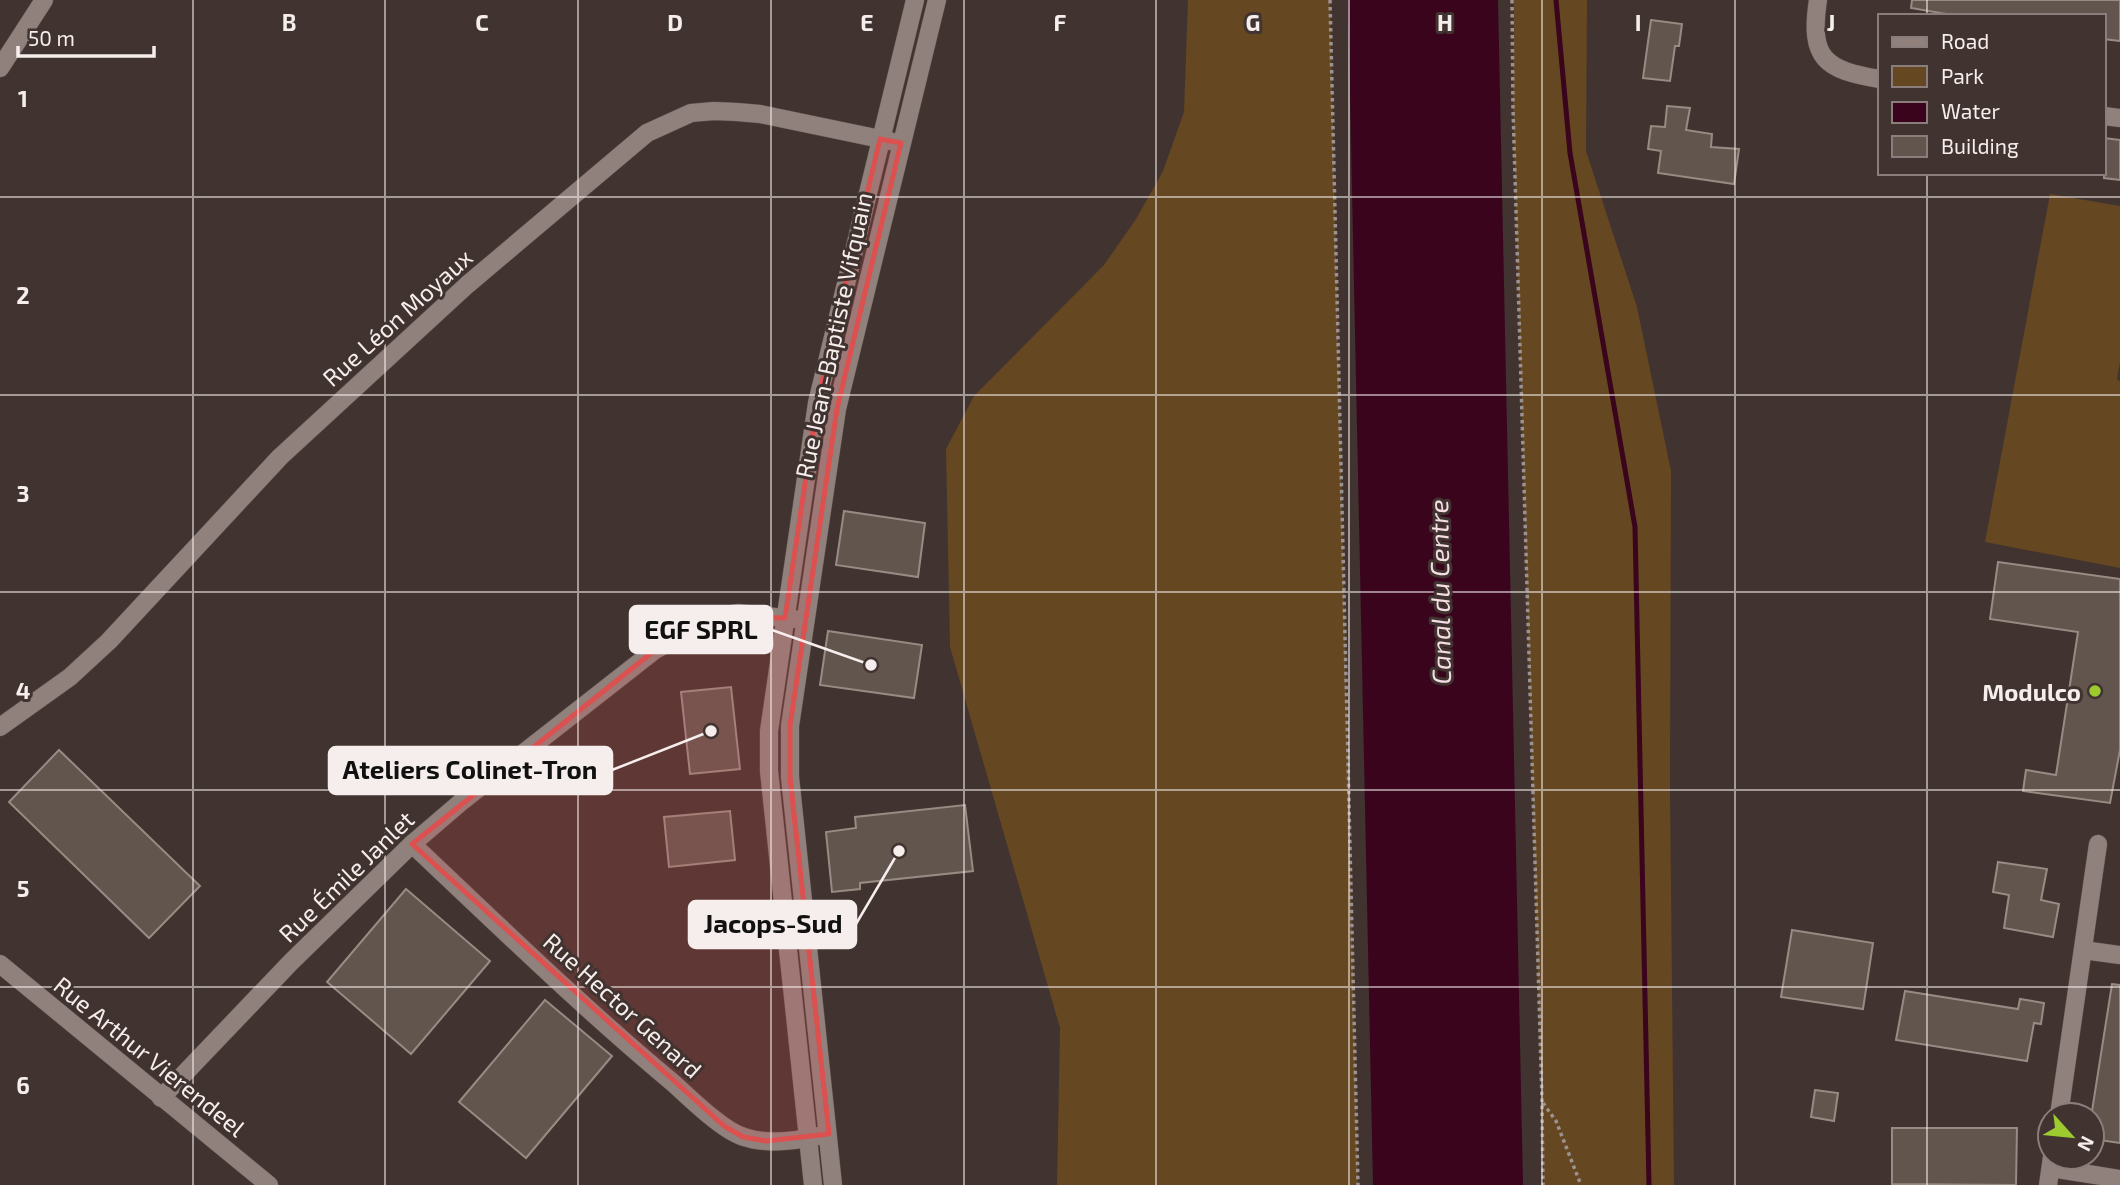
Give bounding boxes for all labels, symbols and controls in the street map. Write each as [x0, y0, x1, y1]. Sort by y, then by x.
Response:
text: B [282, 8, 296, 36]
text: C [475, 8, 489, 36]
text: D [667, 8, 683, 36]
text: E [860, 8, 874, 36]
text: F [1054, 8, 1067, 36]
text: G [1246, 8, 1260, 36]
text: H [1437, 8, 1453, 36]
text: I [1635, 8, 1641, 36]
text: J [1827, 8, 1835, 36]
scale bar [18, 14, 154, 58]
legend [1878, 14, 2106, 175]
text: 50 m [28, 25, 75, 50]
text: Road [1941, 28, 1989, 53]
text: Park [1941, 63, 1984, 88]
text: 1 [18, 84, 28, 112]
text: Water [1941, 98, 2000, 123]
text: Building [1941, 133, 2019, 158]
street label: Rue Jean-Baptiste Vifquain [789, 190, 877, 480]
street label: Rue Léon Moyaux [316, 242, 478, 392]
text: 2 [16, 281, 30, 309]
text: 3 [16, 479, 30, 507]
water label: Canal du Centre [1422, 499, 1456, 685]
callout: EGF SPRL [630, 606, 772, 653]
text: EGF SPRL [644, 613, 758, 644]
text: 4 [16, 676, 30, 704]
place label: Modulco [1982, 677, 2081, 706]
marker: Modulco [2087, 683, 2103, 699]
callout: Ateliers Colinet-Tron [329, 747, 612, 794]
text: Ateliers Colinet-Tron [343, 753, 597, 784]
street label: Rue Émile Janlet [272, 804, 420, 948]
text: 5 [17, 874, 29, 902]
callout: Jacops-Sud [689, 901, 856, 948]
text: Jacops-Sud [703, 907, 843, 938]
street label: Rue Hector Genard [538, 926, 708, 1084]
street label: Rue Arthur Vierendeel [49, 970, 251, 1142]
text: 6 [16, 1071, 30, 1099]
north arrow [2036, 1101, 2106, 1171]
text: N [2073, 1133, 2100, 1155]

